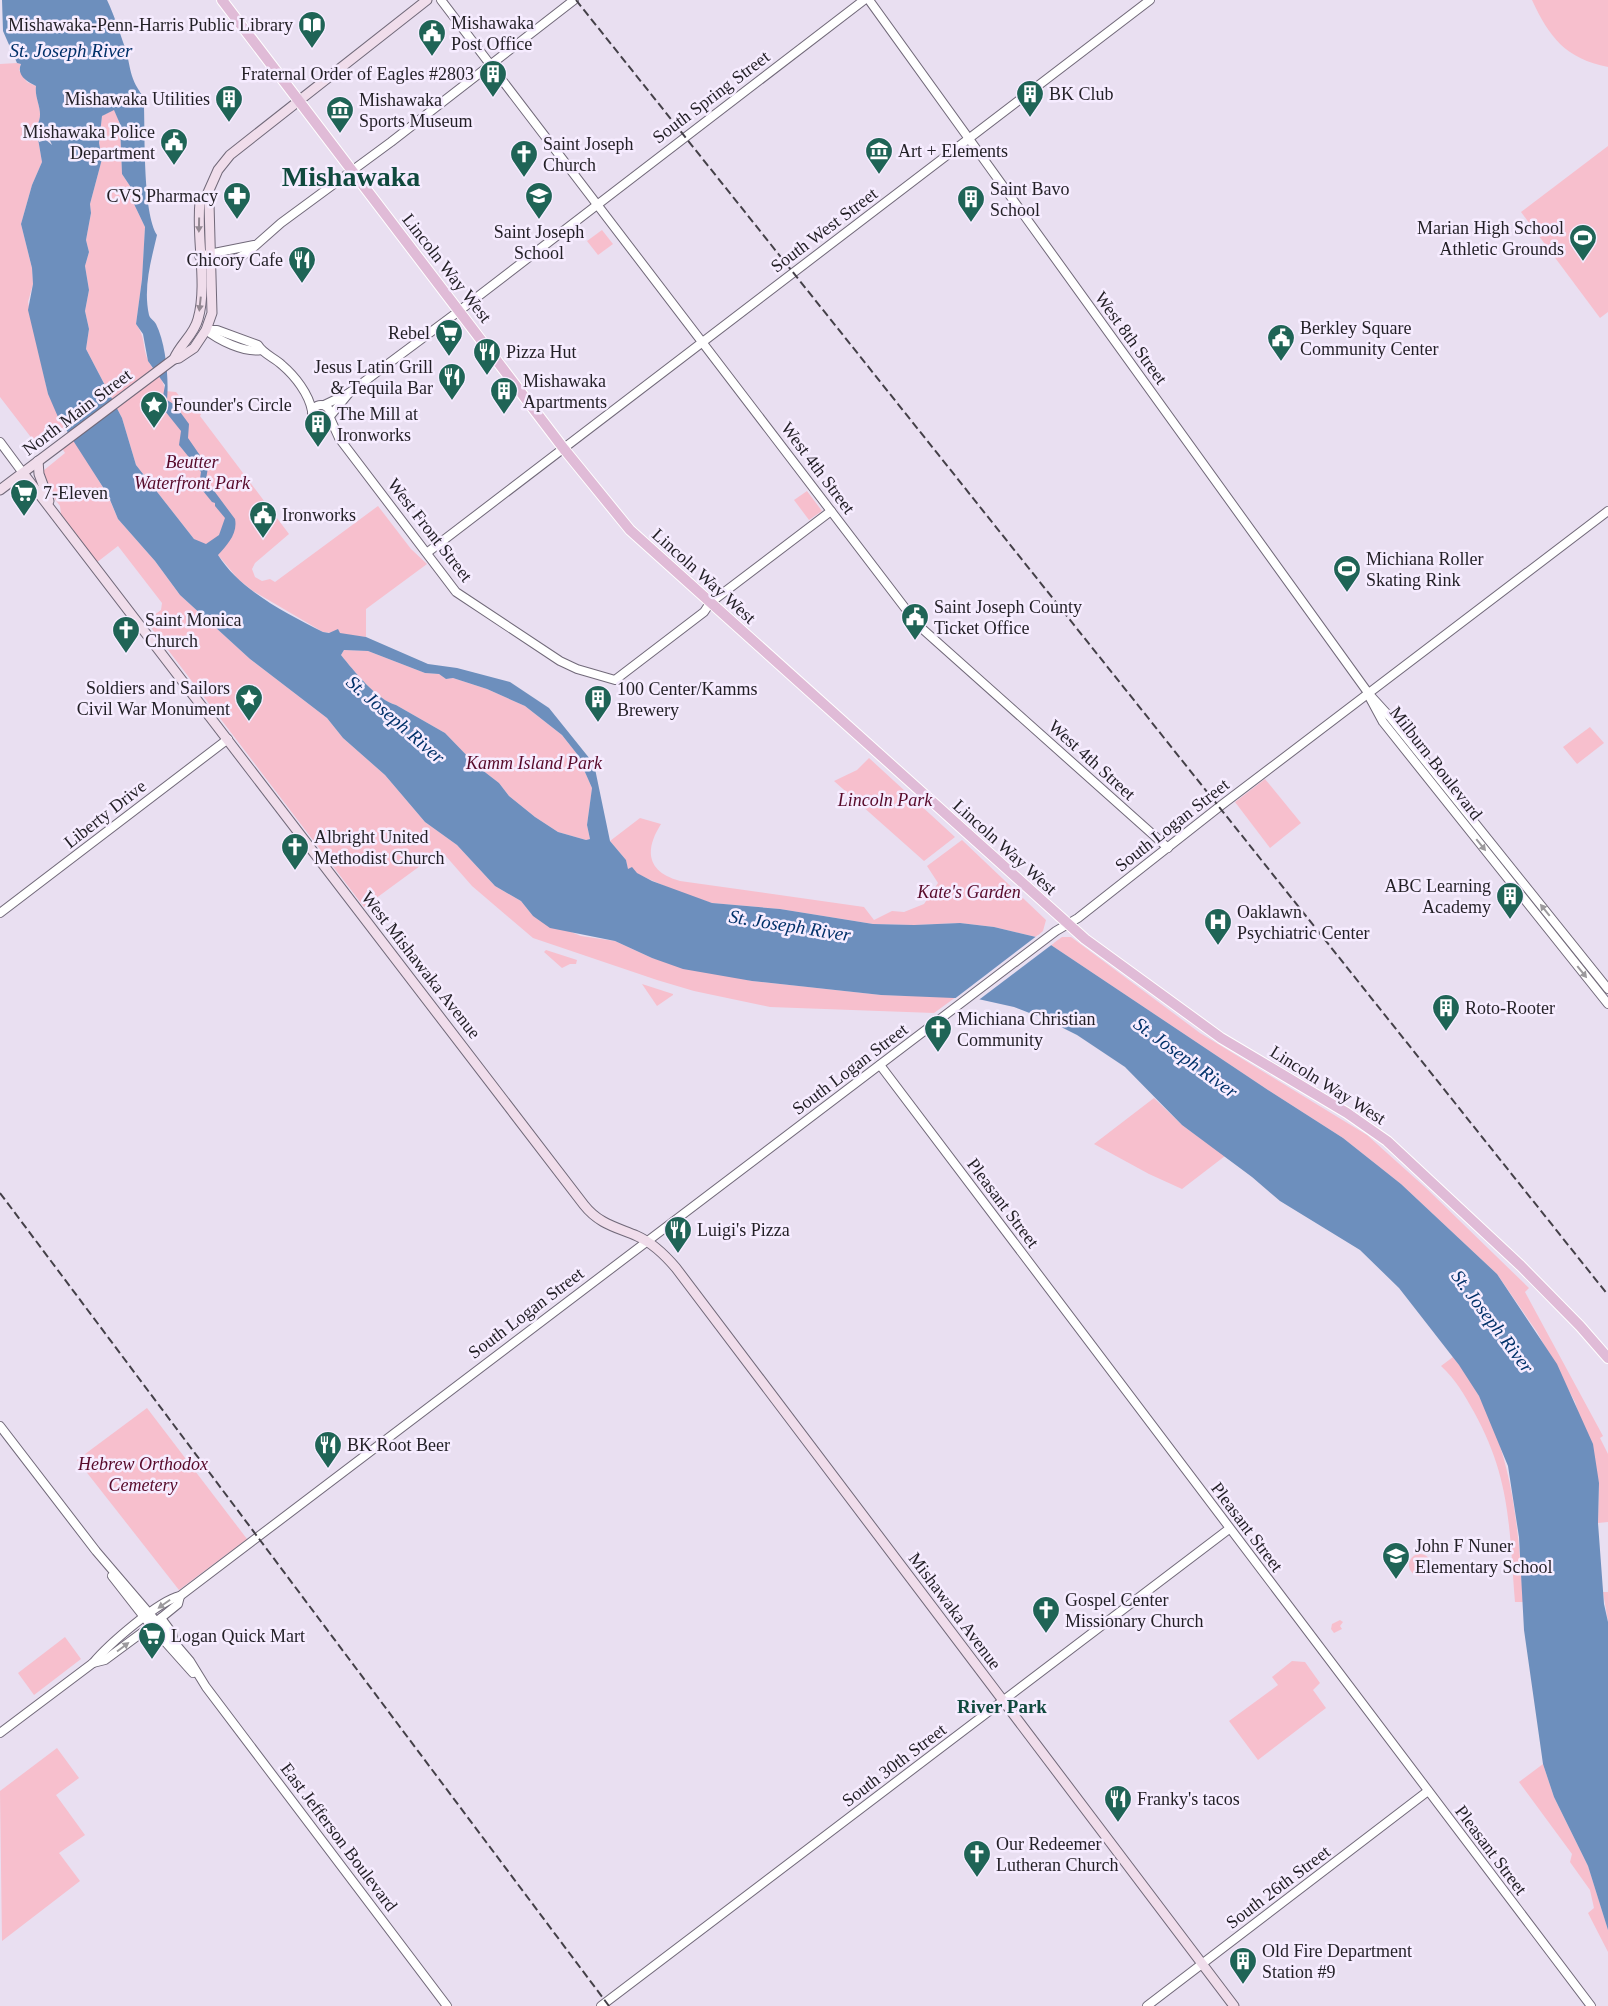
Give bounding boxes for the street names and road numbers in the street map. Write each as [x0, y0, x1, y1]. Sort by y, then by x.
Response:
street label: South Spring Street [649, 47, 773, 147]
street label: South West Street [767, 183, 881, 277]
street label: Lincoln Way West [398, 210, 496, 326]
street label: West 8th Street [1091, 288, 1171, 388]
street label: North Main Street [19, 365, 135, 459]
street label: West 4th Street [777, 418, 859, 518]
street label: West Front Street [383, 474, 477, 586]
street label: Lincoln Way West [648, 524, 760, 628]
street label: Milburn Boulevard [1385, 702, 1487, 824]
street label: West 4th Street [1045, 716, 1139, 804]
street label: South Logan Street [1111, 774, 1233, 876]
street label: Liberty Drive [60, 776, 150, 852]
street label: Lincoln Way West [949, 795, 1061, 899]
street label: West Mishawaka Avenue [357, 887, 485, 1043]
street label: South Logan Street [788, 1019, 912, 1119]
street label: Lincoln Way West [1267, 1041, 1389, 1129]
street label: Pleasant Street [963, 1154, 1043, 1252]
street label: South Logan Street [464, 1263, 588, 1363]
street label: Pleasant Street [1207, 1478, 1287, 1576]
street label: Mishawaka Avenue [905, 1549, 1005, 1673]
street label: South 30th Street [838, 1719, 950, 1811]
street label: East Jefferson Boulevard [277, 1759, 401, 1915]
street label: Pleasant Street [1451, 1801, 1531, 1899]
street label: South 26th Street [1222, 1841, 1334, 1933]

